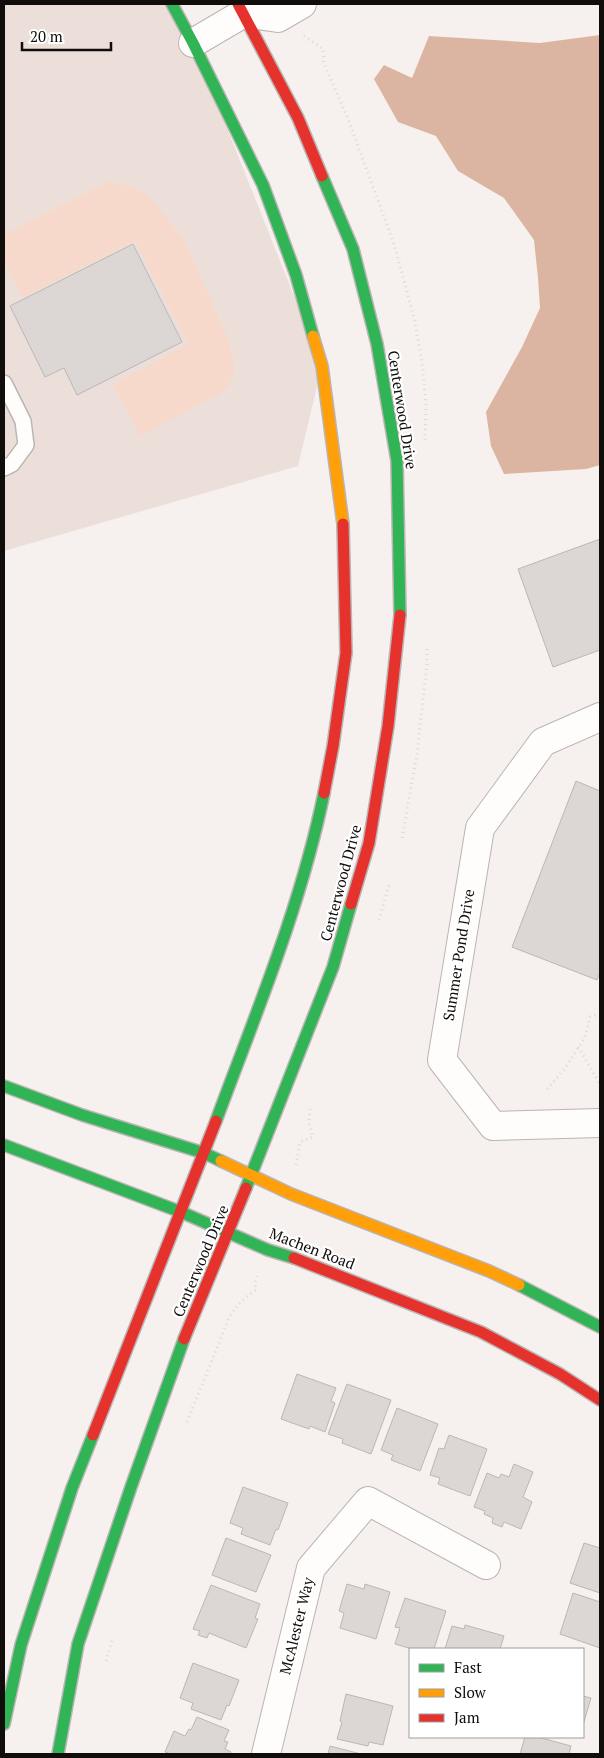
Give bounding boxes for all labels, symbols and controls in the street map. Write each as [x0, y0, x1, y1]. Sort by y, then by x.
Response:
scale bar [22, 20, 111, 52]
text: 20 m [30, 26, 63, 46]
street label: Centerwood Drive [384, 349, 422, 471]
street label: Centerwood Drive [315, 822, 365, 943]
street label: Summer Pond Drive [438, 888, 478, 1022]
street label: Centerwood Drive [167, 1202, 233, 1320]
street label: Machen Road [267, 1223, 358, 1274]
street label: McAlester Way [274, 1575, 318, 1676]
legend [409, 1648, 584, 1738]
text: Fast [454, 1657, 482, 1677]
text: Slow [454, 1682, 487, 1702]
text: Jam [454, 1707, 480, 1727]

